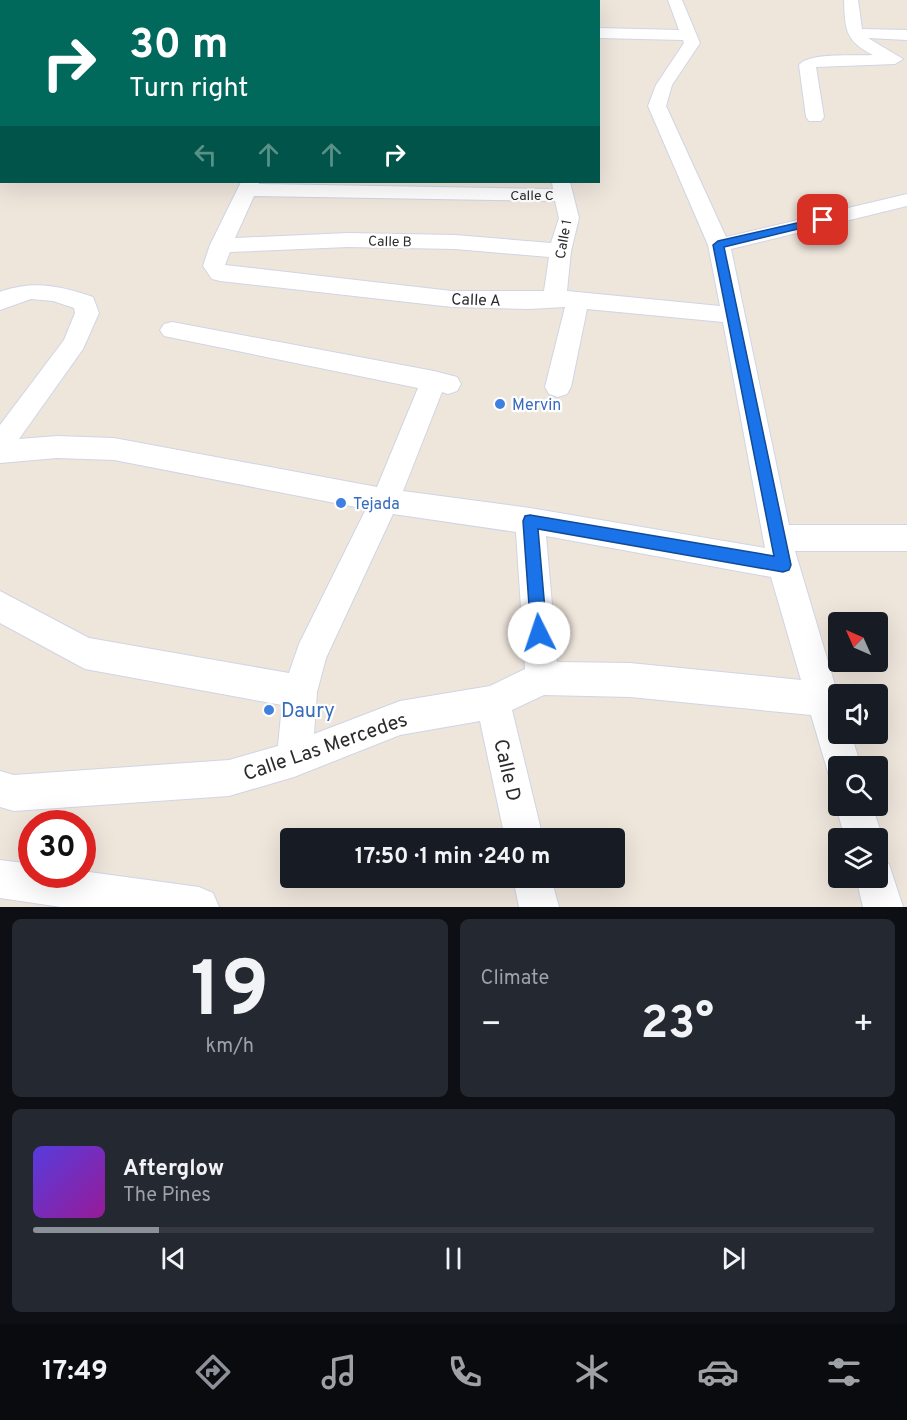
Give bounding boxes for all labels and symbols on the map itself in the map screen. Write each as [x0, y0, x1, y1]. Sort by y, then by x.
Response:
street label: Calle C [510, 188, 554, 205]
pin [797, 194, 848, 245]
street label: Calle 1 [553, 218, 576, 260]
street label: Calle B [368, 234, 412, 251]
street label: Calle A [451, 290, 501, 312]
place label: Mervin [512, 396, 561, 416]
marker: Mervin [493, 397, 507, 411]
place label: Tejada [353, 495, 400, 515]
marker: Tejada [334, 496, 348, 510]
position arrow [507, 601, 571, 665]
north arrow [828, 612, 888, 672]
place label: Daury [281, 699, 335, 725]
marker: Daury [262, 703, 276, 717]
street label: Calle Las Mercedes [240, 708, 411, 788]
street label: Calle D [486, 737, 526, 804]
speed limit sign: 30 [18, 810, 96, 888]

